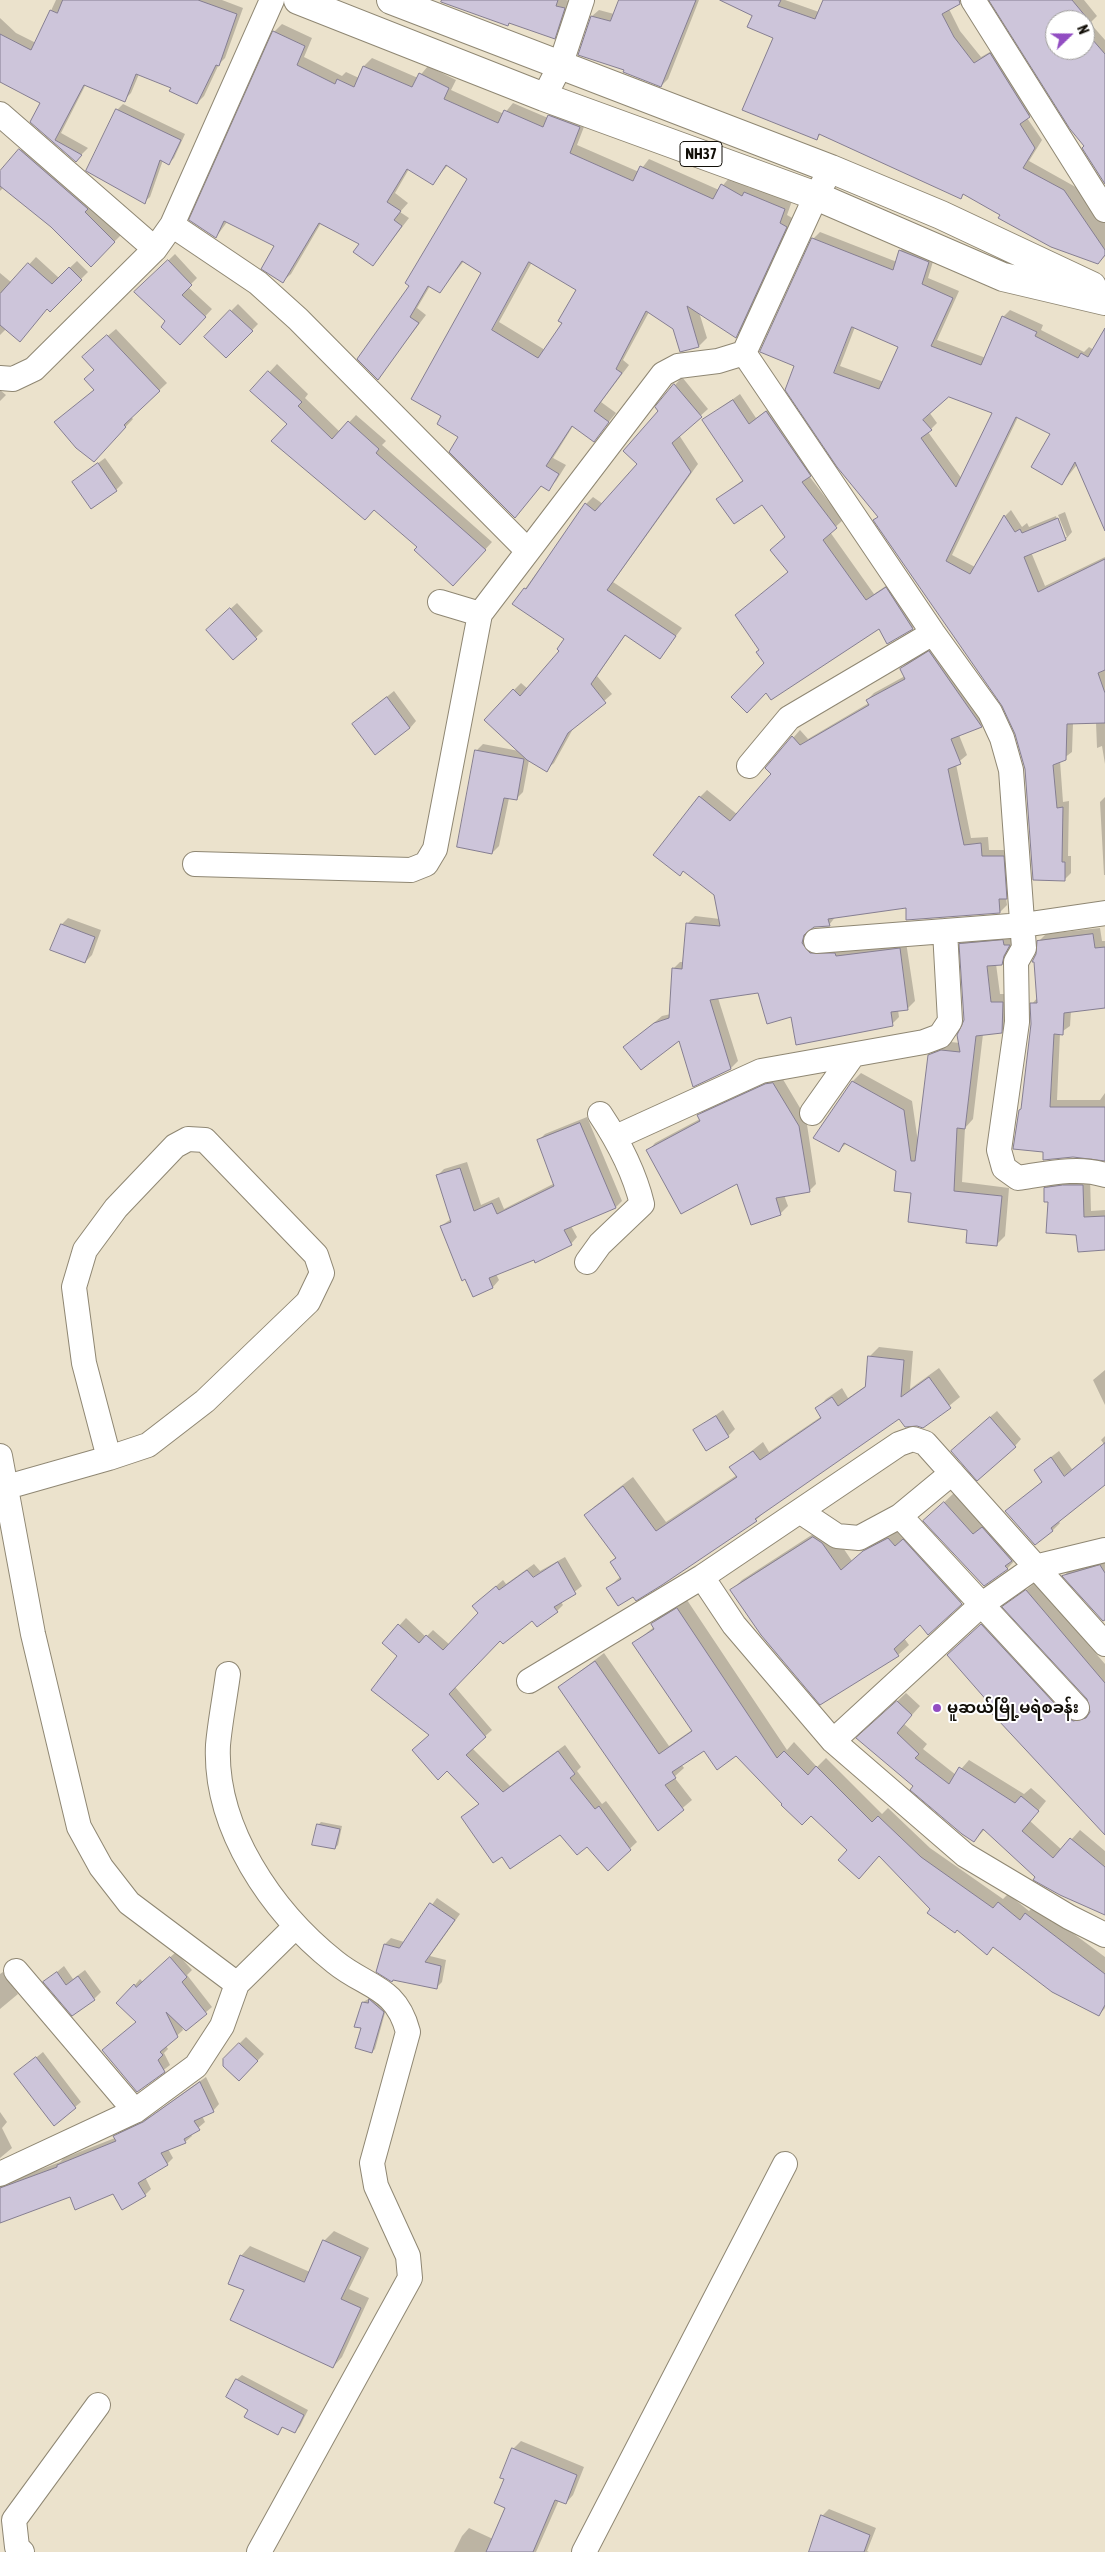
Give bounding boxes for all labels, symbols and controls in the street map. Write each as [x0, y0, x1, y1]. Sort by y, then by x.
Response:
north arrow [1045, 10, 1095, 60]
text: N [1074, 23, 1092, 37]
road number: NH37 [680, 142, 722, 166]
place label: မူဆယ်မြို့မရဲစခန်း [947, 1698, 1079, 1718]
marker: မူဆယ်မြို့မရဲစခန်း [931, 1702, 943, 1714]

